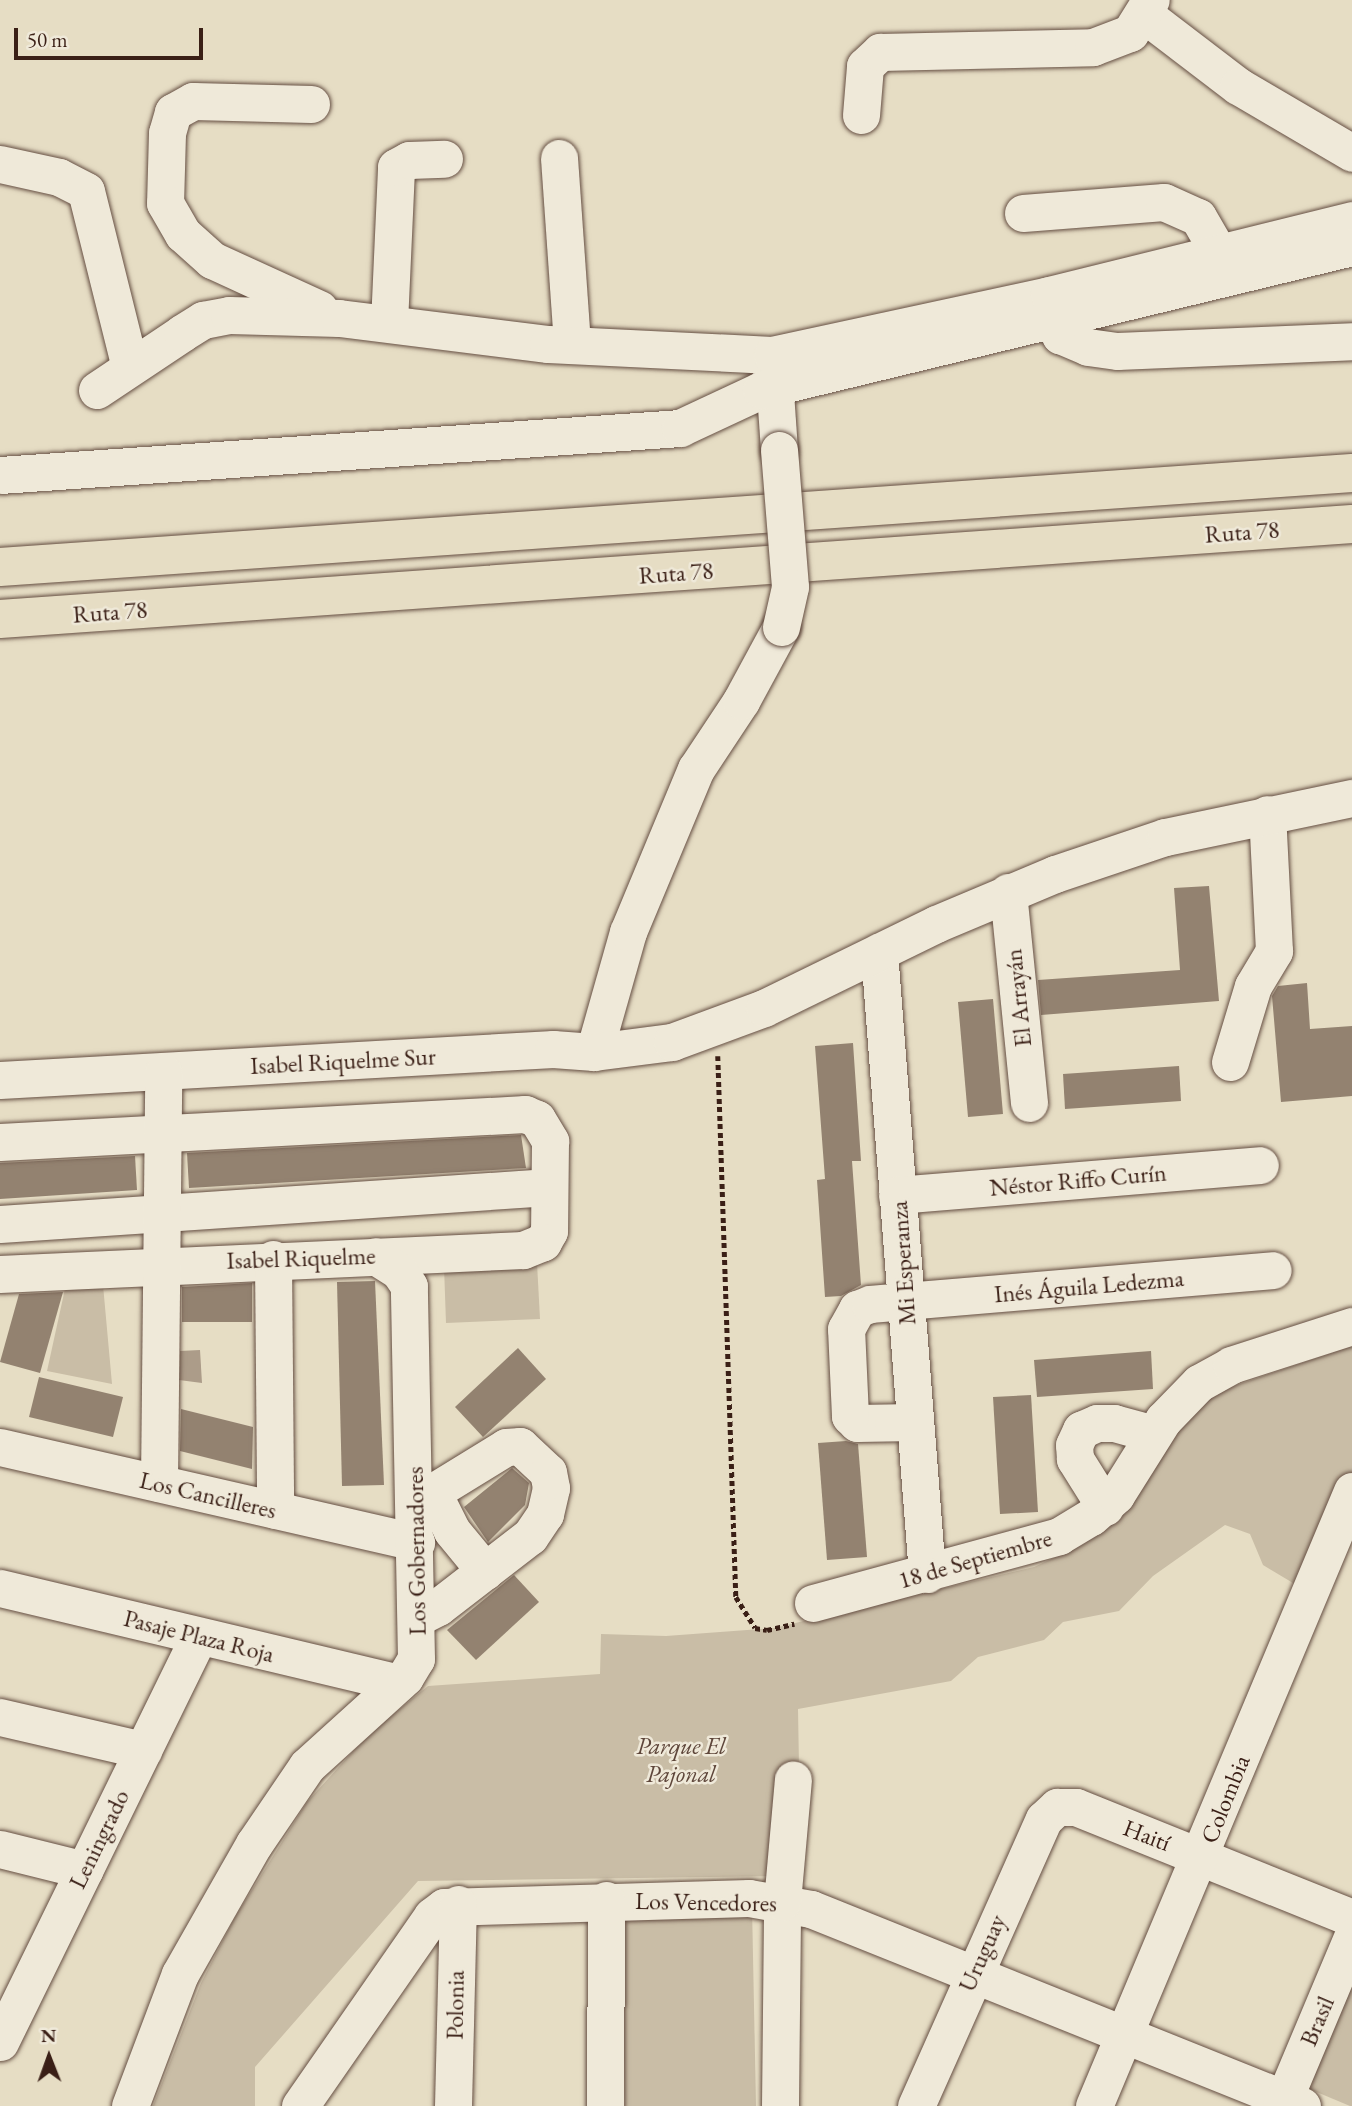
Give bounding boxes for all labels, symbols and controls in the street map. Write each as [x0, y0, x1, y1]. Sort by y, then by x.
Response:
scale bar [18, 14, 206, 58]
text: 50 m [27, 26, 68, 53]
street label: Ruta 78 [1204, 515, 1280, 549]
street label: Ruta 78 [638, 556, 714, 590]
street label: Ruta 78 [72, 595, 148, 629]
street label: El Arrayán [999, 948, 1037, 1048]
street label: Isabel Riquelme Sur [250, 1042, 436, 1080]
street label: Néstor Riffo Curín [988, 1158, 1168, 1202]
street label: Mi Esperanza [884, 1200, 922, 1326]
street label: Isabel Riquelme [226, 1241, 376, 1275]
street label: Inés Águila Ledezma [993, 1263, 1185, 1309]
street label: Los Cancilleres [137, 1465, 279, 1525]
street label: Los Gobernadores [400, 1466, 432, 1636]
street label: 18 de Septiembre [895, 1523, 1055, 1595]
street label: Pasaje Plaza Roja [121, 1603, 277, 1669]
park label: Parque El Pajonal [636, 1732, 726, 1788]
street label: Colombia [1194, 1751, 1256, 1847]
street label: Leningrado [63, 1785, 135, 1893]
street label: Haití [1119, 1813, 1175, 1857]
street label: Los Vencedores [635, 1886, 777, 1918]
street label: Uruguay [952, 1910, 1012, 1996]
street label: Polonia [440, 1970, 470, 2040]
street label: Brasil [1294, 1992, 1340, 2050]
north arrow [14, 2022, 84, 2092]
text: N [41, 2023, 57, 2048]

